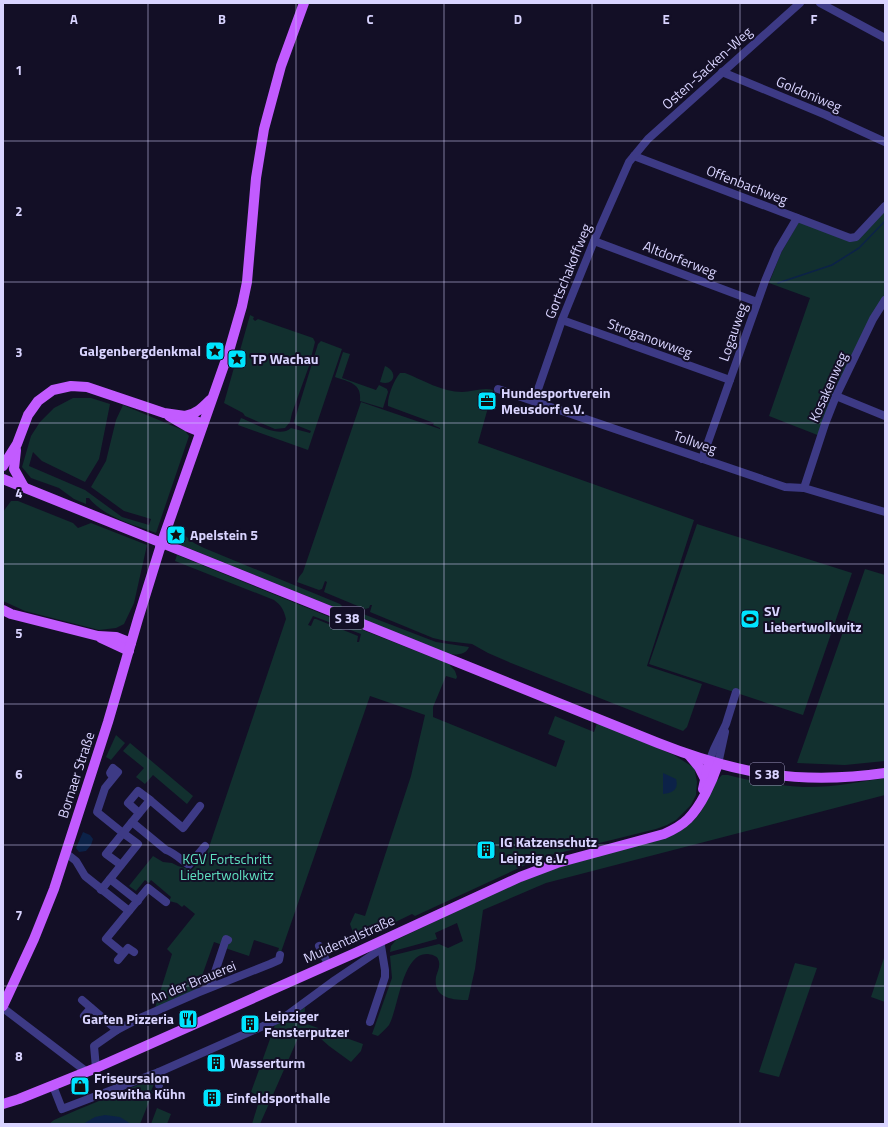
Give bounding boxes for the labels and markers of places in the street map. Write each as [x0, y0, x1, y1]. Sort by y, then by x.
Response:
place label: Galgenbergdenkmal [79, 340, 201, 361]
place icon: Galgenbergdenkmal [204, 340, 226, 362]
place icon: TP Wachau [226, 348, 248, 370]
place label: TP Wachau [251, 348, 319, 369]
place label: Hundesportverein Meusdorf e.V. [501, 382, 610, 419]
office icon: Hundesportverein Meusdorf e.V. [476, 390, 498, 412]
place icon: Apelstein 5 [165, 524, 187, 546]
place label: Apelstein 5 [190, 524, 258, 545]
place label: SV Liebertwolkwitz [764, 600, 862, 637]
sports icon: SV Liebertwolkwitz [739, 608, 761, 630]
place label: IG Katzenschutz Leipzig e.V. [500, 831, 597, 868]
building icon: IG Katzenschutz Leipzig e.V. [475, 839, 497, 861]
place label: Leipziger Fensterputzer [264, 1005, 349, 1042]
place label: Garten Pizzeria [82, 1008, 174, 1029]
restaurant icon: Garten Pizzeria [177, 1008, 199, 1030]
building icon: Leipziger Fensterputzer [239, 1013, 261, 1035]
building icon: Wasserturm [205, 1052, 227, 1074]
place label: Wasserturm [230, 1052, 305, 1073]
place label: Friseursalon Roswitha Kühn [94, 1067, 185, 1104]
shop icon: Friseursalon Roswitha Kühn [69, 1075, 91, 1097]
building icon: Einfeldsporthalle [201, 1087, 223, 1109]
place label: Einfeldsporthalle [226, 1087, 330, 1108]

